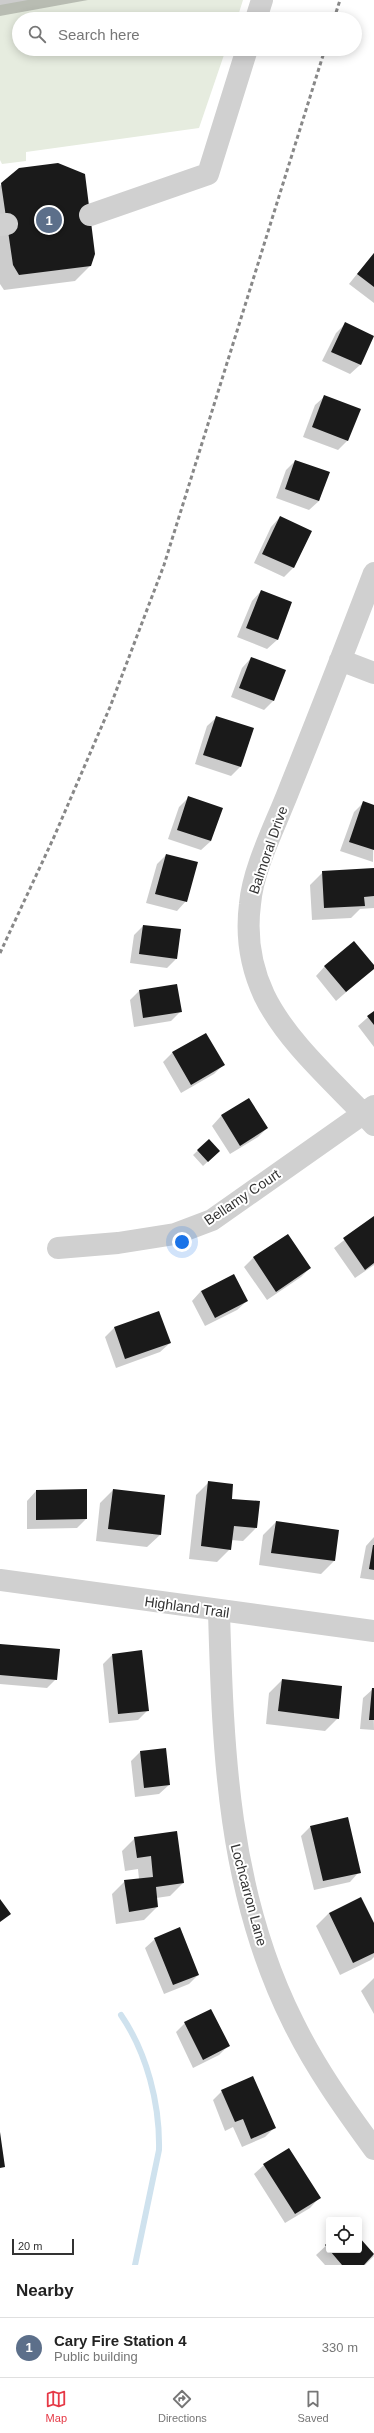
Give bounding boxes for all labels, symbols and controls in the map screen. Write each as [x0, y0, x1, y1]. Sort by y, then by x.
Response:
search box [12, 12, 362, 56]
icon: search [26, 23, 48, 45]
text: Search here [58, 26, 140, 43]
pin: 1 [36, 205, 62, 235]
street label: Balmoral Drive [245, 804, 291, 896]
street label: Bellamy Court [201, 1166, 283, 1228]
your location [172, 1232, 192, 1252]
street label: Highland Trail [143, 1593, 231, 1621]
street label: Lochcarron Lane [228, 1842, 270, 1948]
map controls [326, 2217, 362, 2253]
button: locate [326, 2217, 362, 2253]
scale bar [12, 2237, 74, 2256]
text: 20 m [18, 2240, 42, 2252]
text: Nearby [16, 2281, 74, 2300]
text: Cary Fire Station 4 [54, 2332, 187, 2349]
text: 1 [25, 2340, 33, 2355]
text: 330 m [322, 2340, 358, 2355]
text: Public building [54, 2349, 138, 2364]
tab: Map [45, 2388, 67, 2424]
tab: Directions [158, 2388, 207, 2424]
tab: Saved [297, 2388, 329, 2424]

